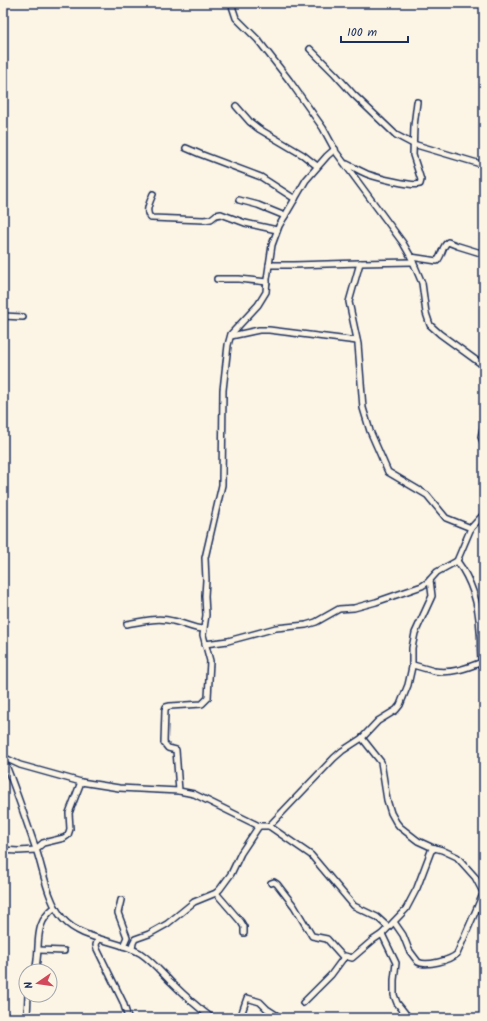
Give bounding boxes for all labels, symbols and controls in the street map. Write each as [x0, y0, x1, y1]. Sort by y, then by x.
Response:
scale bar [341, 18, 408, 44]
text: 100 m [347, 23, 378, 42]
north arrow [18, 963, 58, 1003]
text: N [20, 980, 39, 990]

